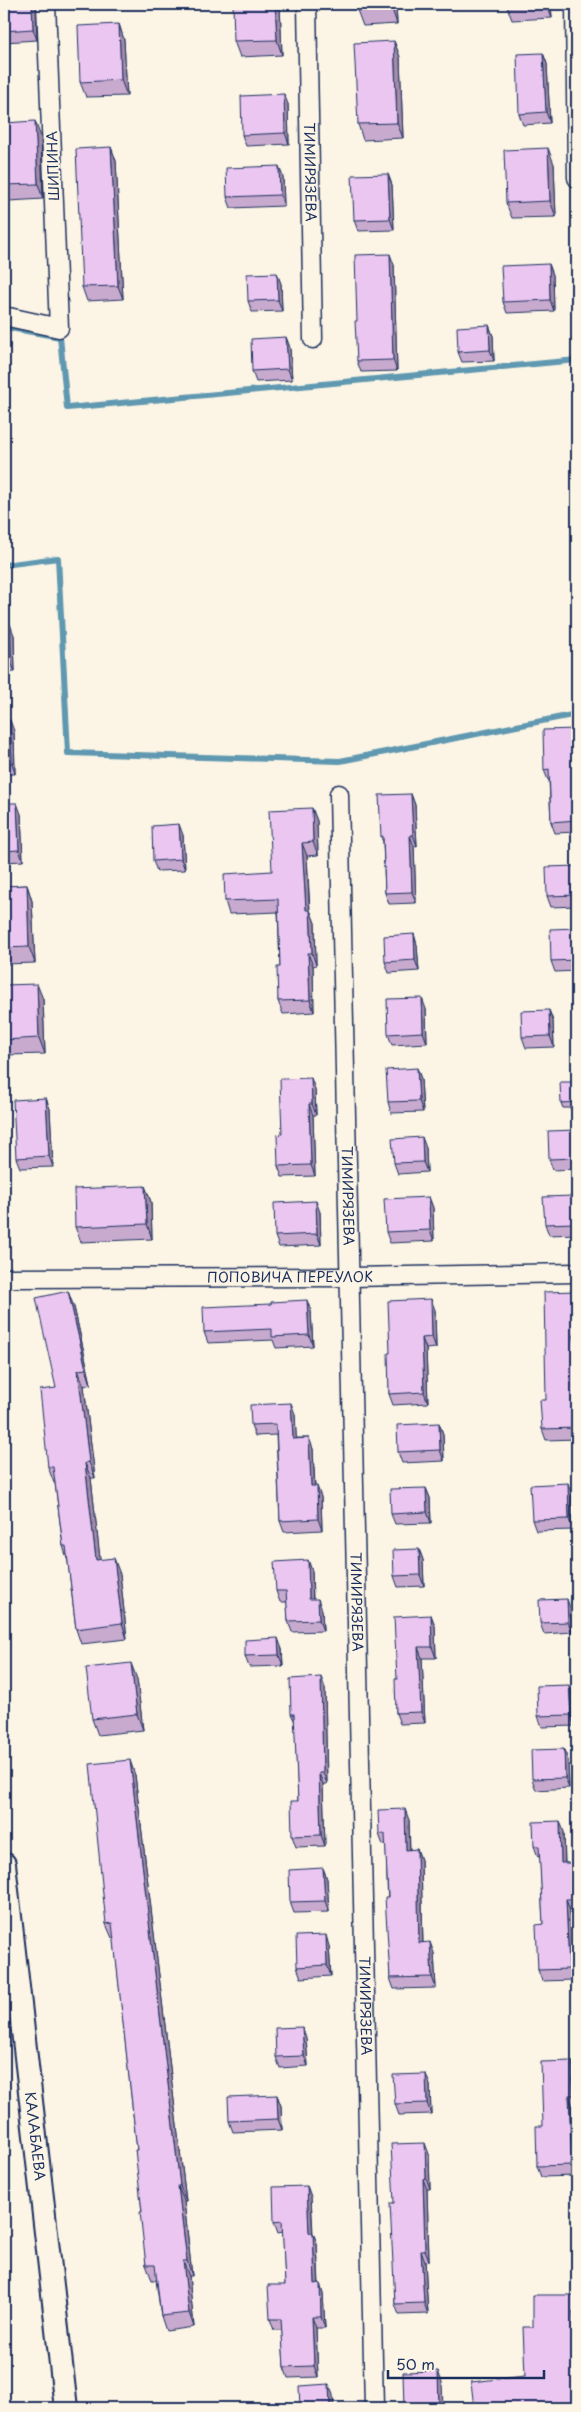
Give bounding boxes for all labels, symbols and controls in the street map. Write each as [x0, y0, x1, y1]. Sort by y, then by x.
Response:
street label: ТИМИРЯЗЕВА [299, 122, 322, 222]
street label: ШИПИНА [41, 130, 64, 201]
street label: ТИМИРЯЗЕВА [337, 1146, 360, 1246]
street label: ПОПОВИЧА ПЕРЕУЛОК [207, 1266, 373, 1287]
street label: ТИМИРЯЗЕВА [345, 1552, 369, 1652]
street label: ТИМИРЯЗЕВА [354, 1956, 377, 2056]
street label: КАЛАБАЕВА [20, 2091, 51, 2182]
scale bar [388, 2347, 545, 2379]
text: 50 m [396, 2352, 435, 2375]

